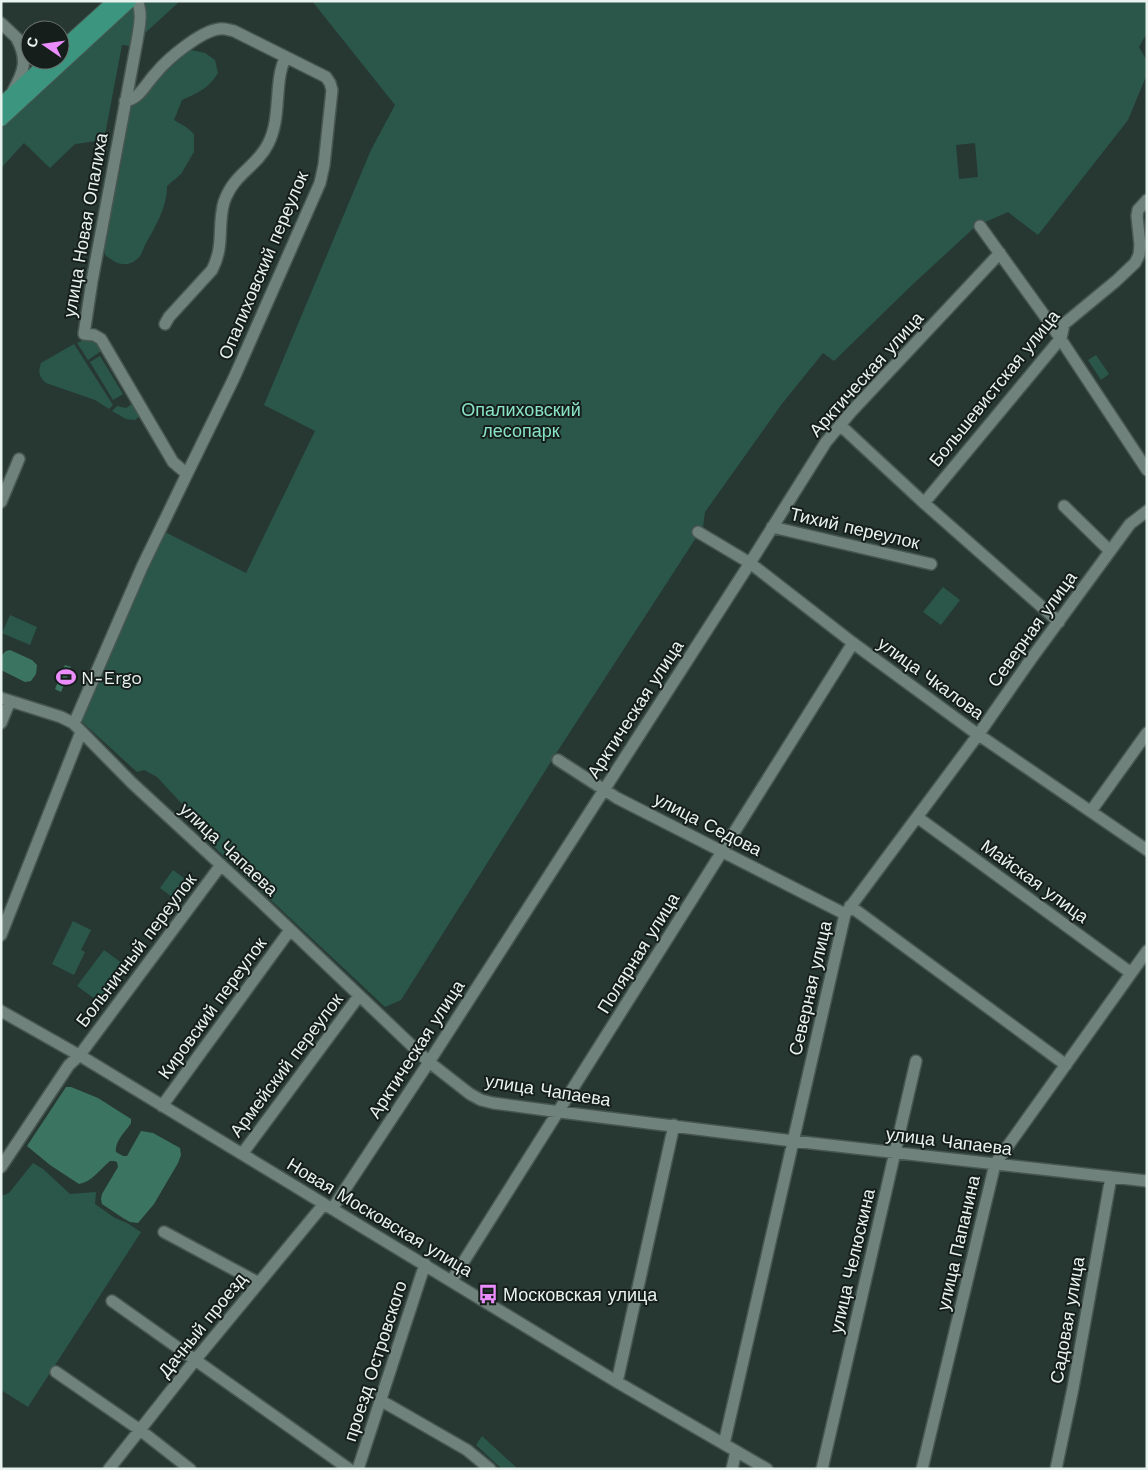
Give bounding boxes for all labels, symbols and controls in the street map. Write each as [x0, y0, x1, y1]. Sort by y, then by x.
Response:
north arrow [20, 20, 70, 70]
text: С [23, 35, 41, 49]
street label: улица Новая Опалиха [58, 130, 112, 319]
street label: Опалиховский переулок [214, 168, 312, 362]
street label: Большевистская улица [924, 305, 1064, 470]
street label: Арктическая улица [805, 307, 928, 441]
park label: Опалиховский лесопарк [461, 399, 581, 441]
street label: Тихий переулок [788, 503, 922, 553]
street label: Северная улица [983, 566, 1082, 691]
street label: улица Чкалова [874, 632, 989, 724]
street label: Арктическая улица [583, 635, 688, 782]
sports icon: N-Ergo [55, 666, 77, 688]
place label: N-Ergo [81, 667, 142, 688]
street label: улица Седова [651, 788, 766, 861]
street label: улица Чапаева [175, 798, 283, 901]
street label: Майская улица [977, 835, 1094, 928]
street label: Больничный переулок [71, 869, 201, 1031]
street label: Полярная улица [592, 888, 684, 1017]
street label: Северная улица [784, 918, 836, 1057]
street label: Кировский переулок [154, 933, 270, 1083]
street label: Арктическая улица [364, 975, 469, 1122]
street label: Армейский переулок [225, 989, 347, 1141]
street label: улица Чапаева [484, 1070, 613, 1110]
street label: улица Чапаева [885, 1123, 1014, 1159]
street label: Новая Московская улица [283, 1153, 477, 1281]
street label: улица Папанина [932, 1172, 984, 1313]
street label: улица Челюскина [825, 1186, 879, 1335]
street label: Садовая улица [1046, 1254, 1089, 1385]
street label: Дачный проезд [154, 1268, 251, 1381]
street label: проезд Островского [339, 1278, 411, 1444]
bus stop icon: Московская улица [477, 1283, 499, 1305]
place label: Московская улица [503, 1284, 658, 1305]

